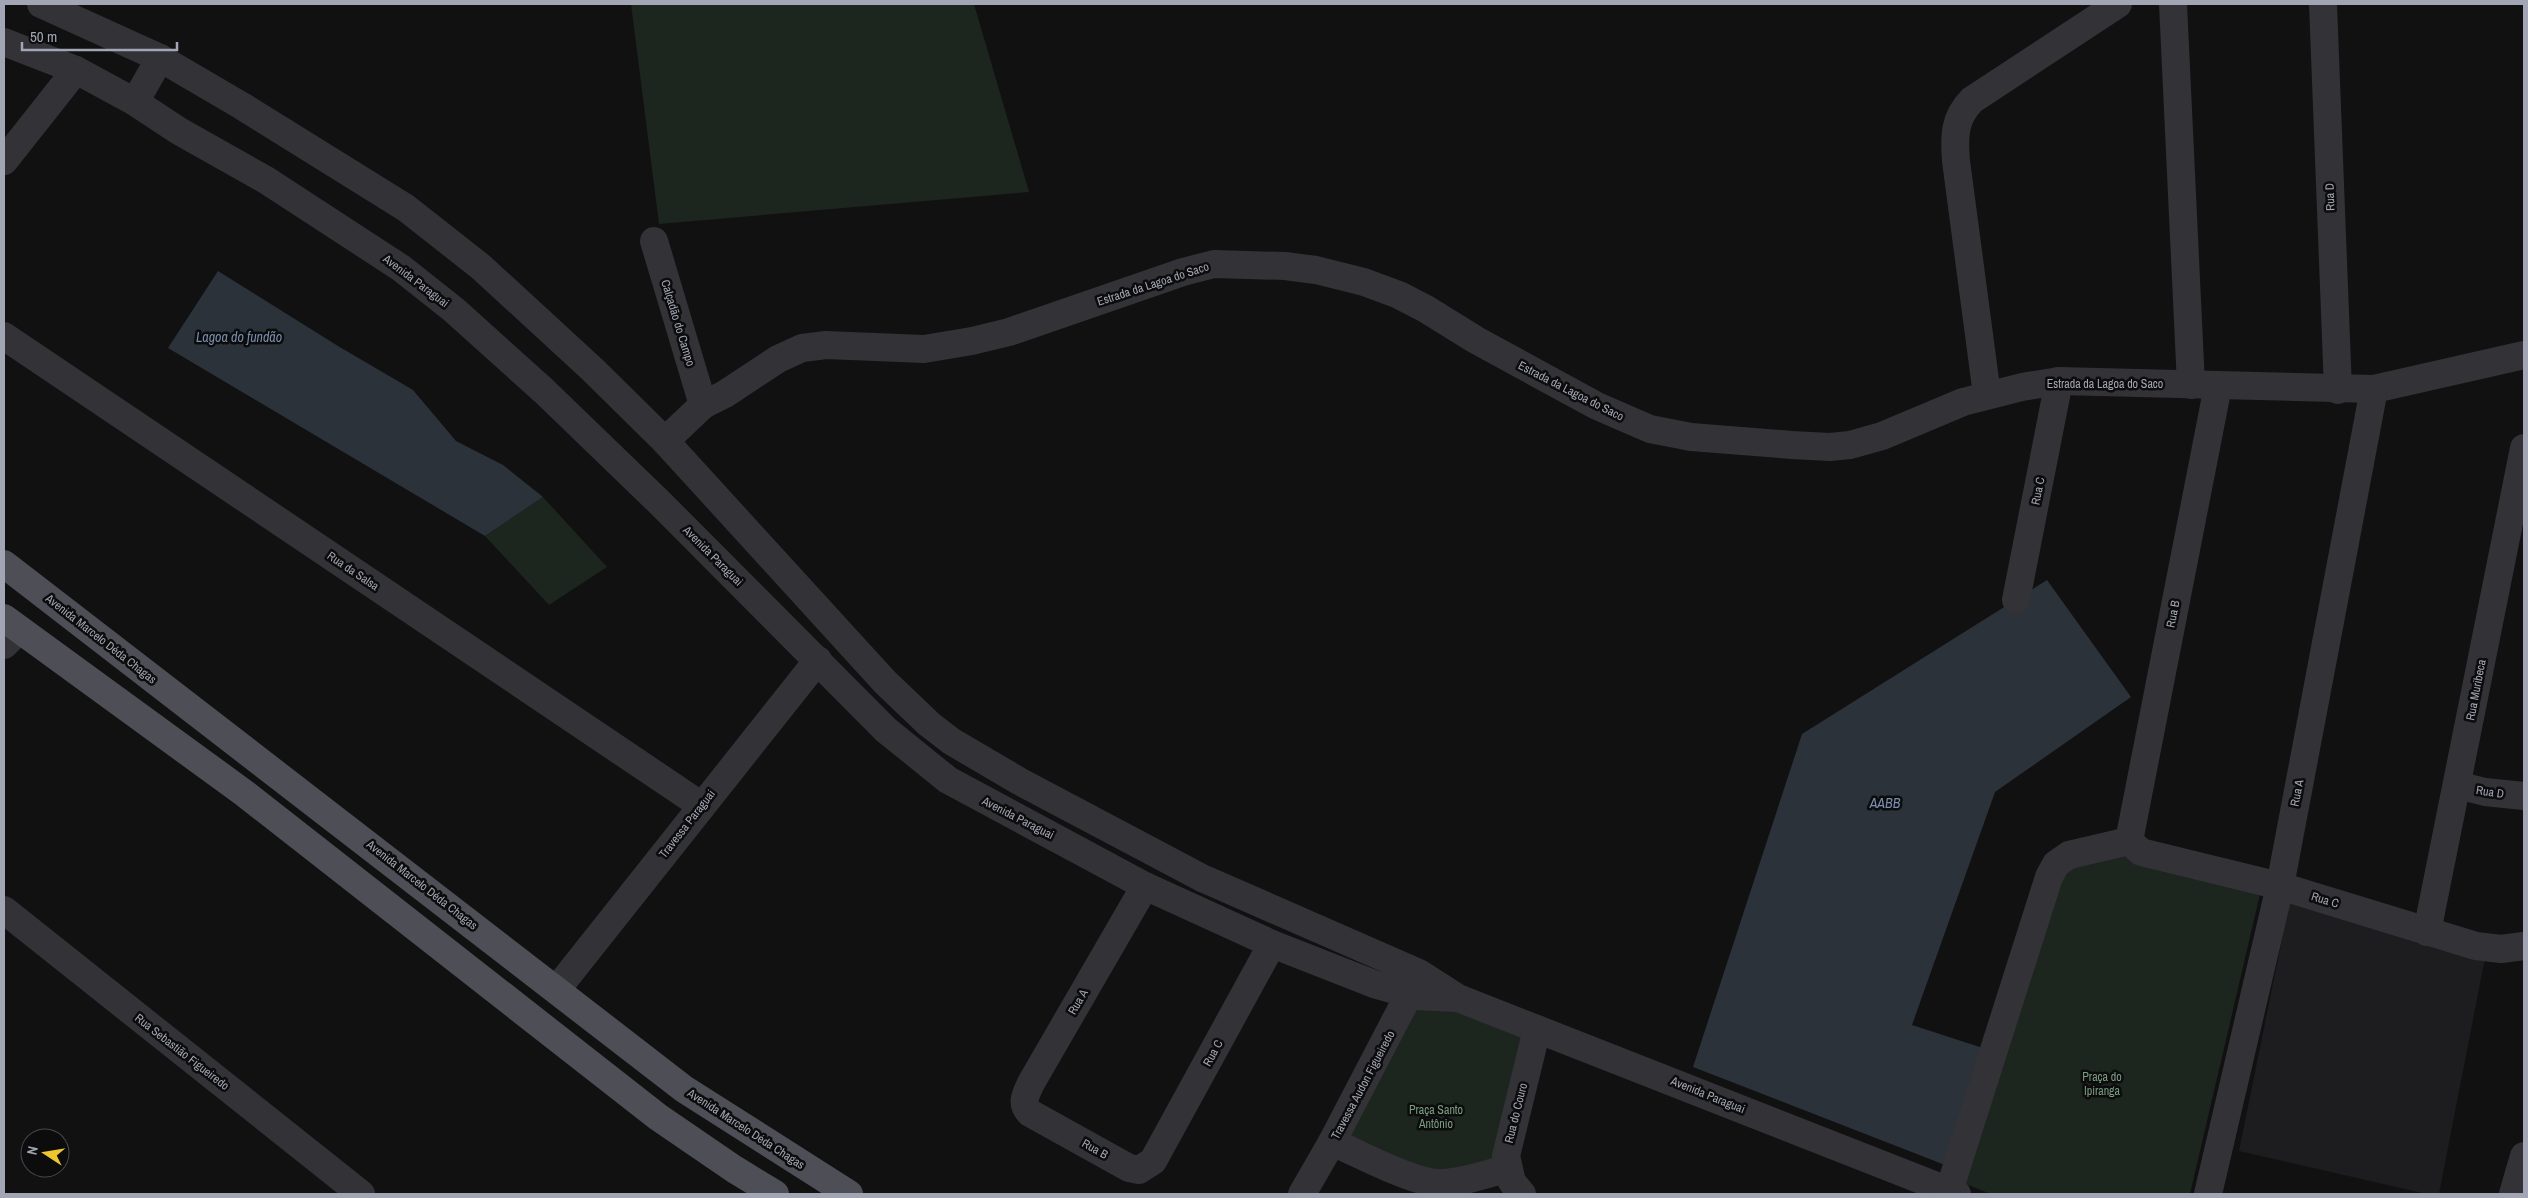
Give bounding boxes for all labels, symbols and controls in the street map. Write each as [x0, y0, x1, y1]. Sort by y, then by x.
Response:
scale bar [22, 20, 178, 52]
text: 50 m [30, 26, 57, 47]
street label: Rua D [2322, 183, 2338, 211]
street label: Avenida Paraguai [379, 250, 452, 311]
street label: Estrada da Lagoa do Saco [1095, 258, 1211, 310]
street label: Calçadão do Campo [657, 278, 699, 368]
water label: Lagoa do fundão [196, 328, 282, 346]
street label: Estrada da Lagoa do Saco [1515, 357, 1627, 425]
street label: Estrada da Lagoa do Saco [2047, 376, 2163, 392]
street label: Rua C [2027, 476, 2049, 506]
street label: Avenida Paraguai [679, 522, 746, 589]
street label: Rua da Salsa [324, 548, 382, 594]
street label: Avenida Marcelo Déda Chagas [41, 590, 160, 687]
street label: Rua B [2163, 599, 2184, 629]
street label: Rua Muribeca [2462, 658, 2490, 722]
street label: Rua A [2287, 778, 2307, 808]
street label: Rua D [2475, 782, 2505, 802]
street label: Travessa Paraguai [655, 786, 719, 862]
street label: Avenida Paraguai [978, 793, 1057, 843]
water label: AABB [1869, 794, 1901, 812]
street label: Avenida Marcelo Déda Chagas [362, 836, 481, 933]
street label: Rua C [2309, 888, 2341, 912]
street label: Rua A [1064, 986, 1092, 1018]
street label: Rua Sebastião Figueiredo [132, 1010, 232, 1094]
street label: Travessa Audon Figueiredo [1328, 1028, 1398, 1142]
street label: Rua C [1199, 1037, 1227, 1069]
park label: Praça do Ipiranga [2082, 1069, 2122, 1099]
street label: Avenida Paraguai [1668, 1072, 1747, 1117]
street label: Rua do Couro [1501, 1081, 1531, 1145]
street label: Avenida Marcelo Déda Chagas [684, 1085, 808, 1173]
park label: Praça Santo Antônio [1409, 1102, 1463, 1132]
north arrow [20, 1128, 70, 1178]
street label: Rua B [1079, 1135, 1111, 1163]
text: N [23, 1144, 42, 1156]

